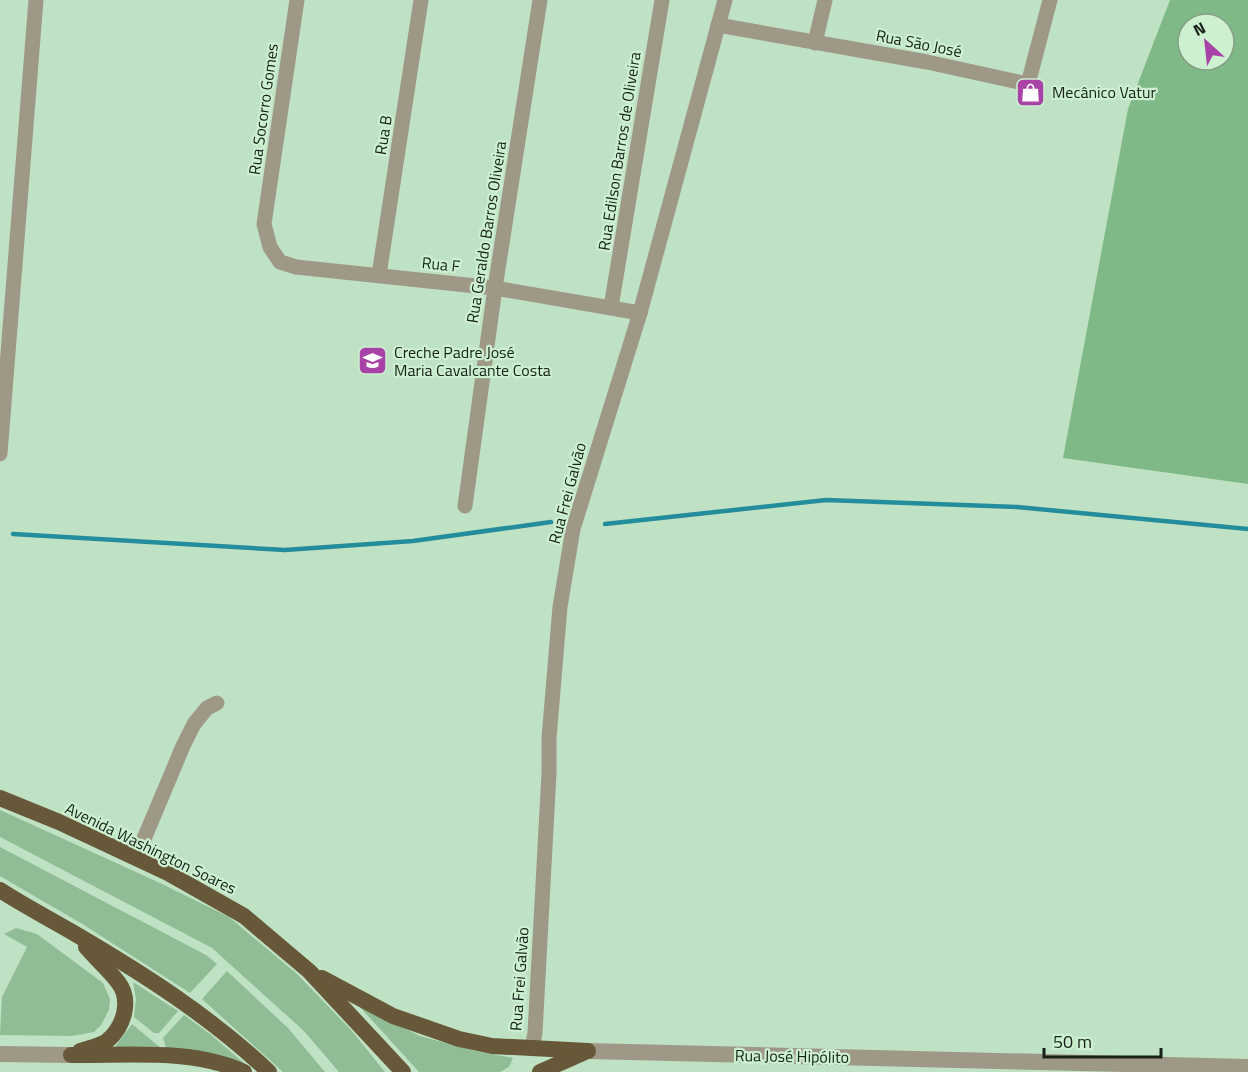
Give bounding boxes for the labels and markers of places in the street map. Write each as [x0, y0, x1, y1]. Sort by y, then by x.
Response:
shop icon: Mecânico Vatur [1015, 76, 1047, 108]
place label: Mecânico Vatur [1052, 80, 1156, 104]
place label: Creche Padre José Maria Cavalcante Costa [394, 340, 551, 382]
school or university icon: Creche Padre José Maria Cavalcante Costa [357, 345, 389, 377]

